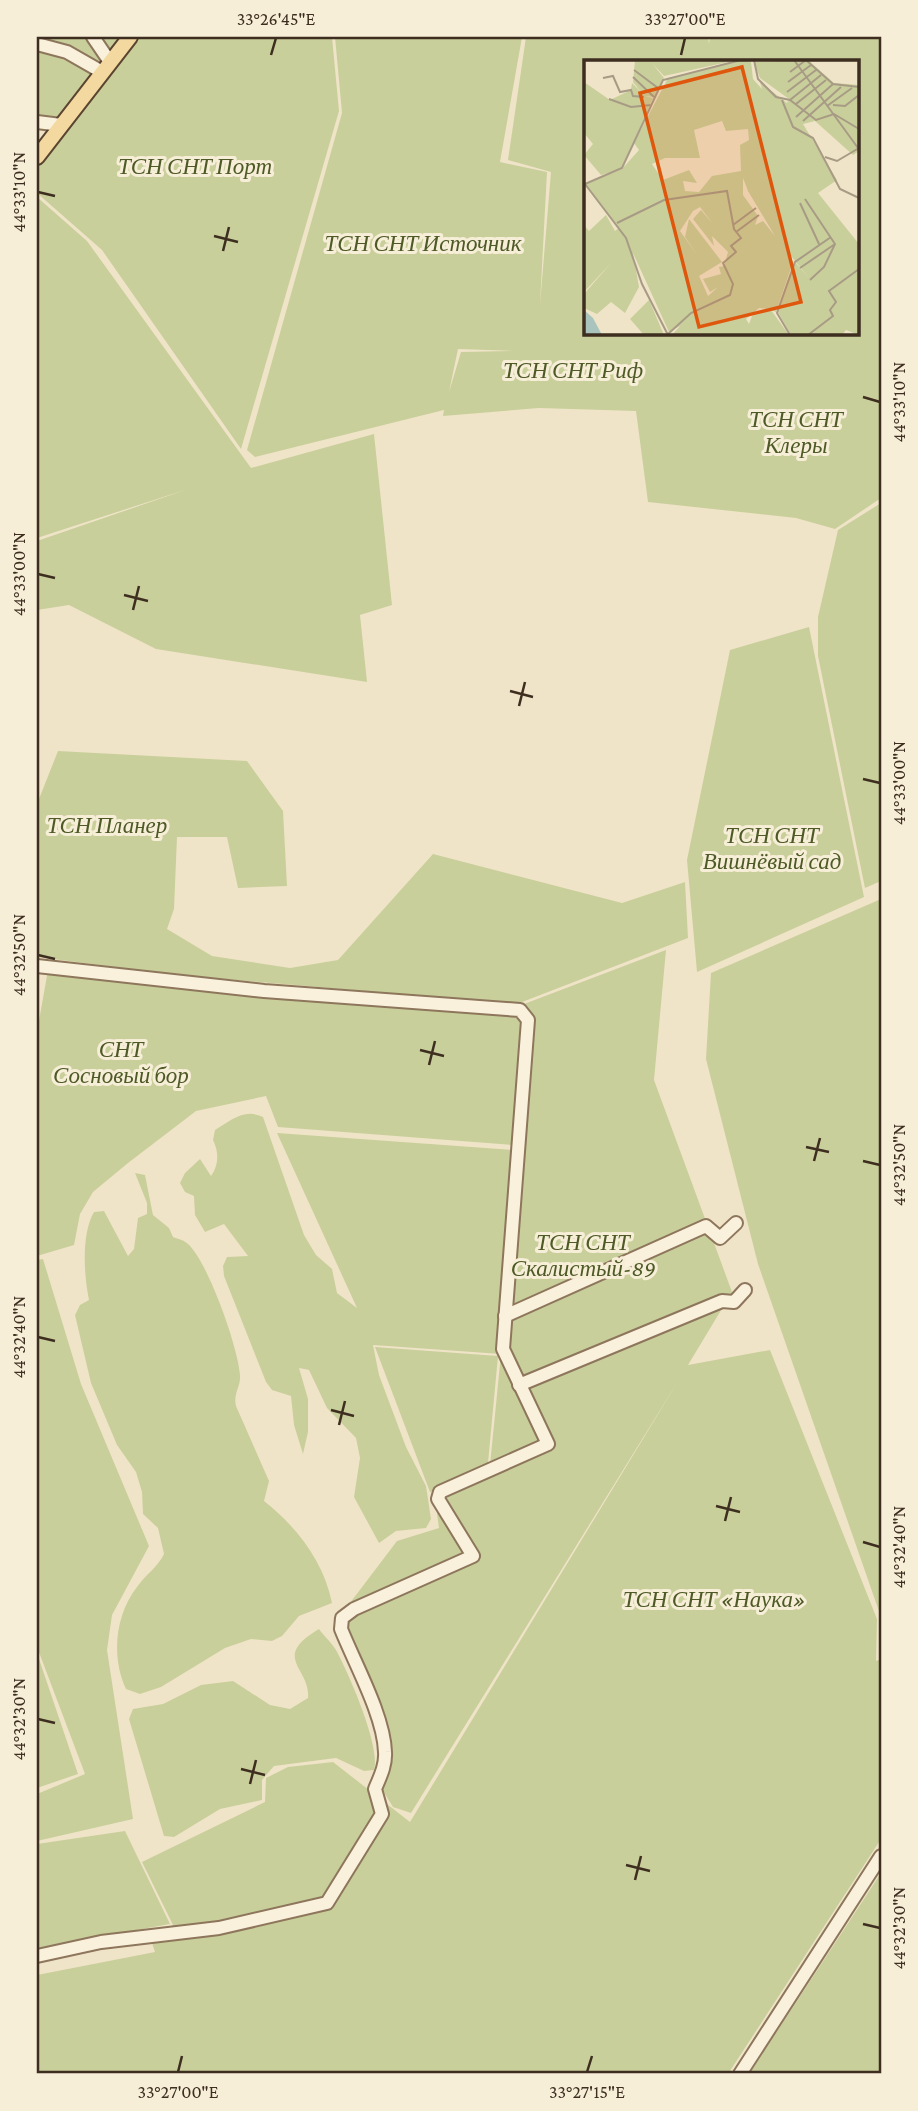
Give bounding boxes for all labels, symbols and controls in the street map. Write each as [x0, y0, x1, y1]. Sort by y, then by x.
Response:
text: 33°26'45"E [237, 9, 316, 29]
text: 33°27'00"E [645, 9, 726, 29]
inset map [584, 60, 858, 334]
text: 44°33'10"N [9, 151, 29, 232]
park label: ТСН СНТ Порт [118, 153, 272, 179]
park label: ТСН СНТ Источник [324, 230, 522, 256]
park label: ТСН СНТ Риф [503, 357, 643, 383]
text: 44°33'10"N [889, 361, 909, 442]
park label: ТСН СНТ Клеры [749, 406, 845, 458]
text: 44°33'00"N [9, 532, 29, 616]
text: 44°33'00"N [889, 741, 909, 825]
park label: ТСН Планер [47, 812, 167, 838]
park label: ТСН СНТ Вишнёвый сад [703, 822, 841, 874]
text: 44°32'50"N [9, 914, 29, 996]
park label: СНТ Сосновый бор [53, 1036, 189, 1088]
text: 44°32'50"N [889, 1124, 909, 1206]
park label: ТСН СНТ Скалистый-89 [511, 1229, 656, 1281]
text: 44°32'40"N [9, 1295, 29, 1378]
text: 44°32'40"N [889, 1505, 909, 1588]
park label: ТСН СНТ «Наука» [623, 1586, 805, 1612]
text: 44°32'30"N [9, 1677, 29, 1760]
text: 44°32'30"N [889, 1886, 909, 1969]
text: 33°27'00"E [138, 2082, 219, 2102]
text: 33°27'15"E [549, 2082, 625, 2102]

